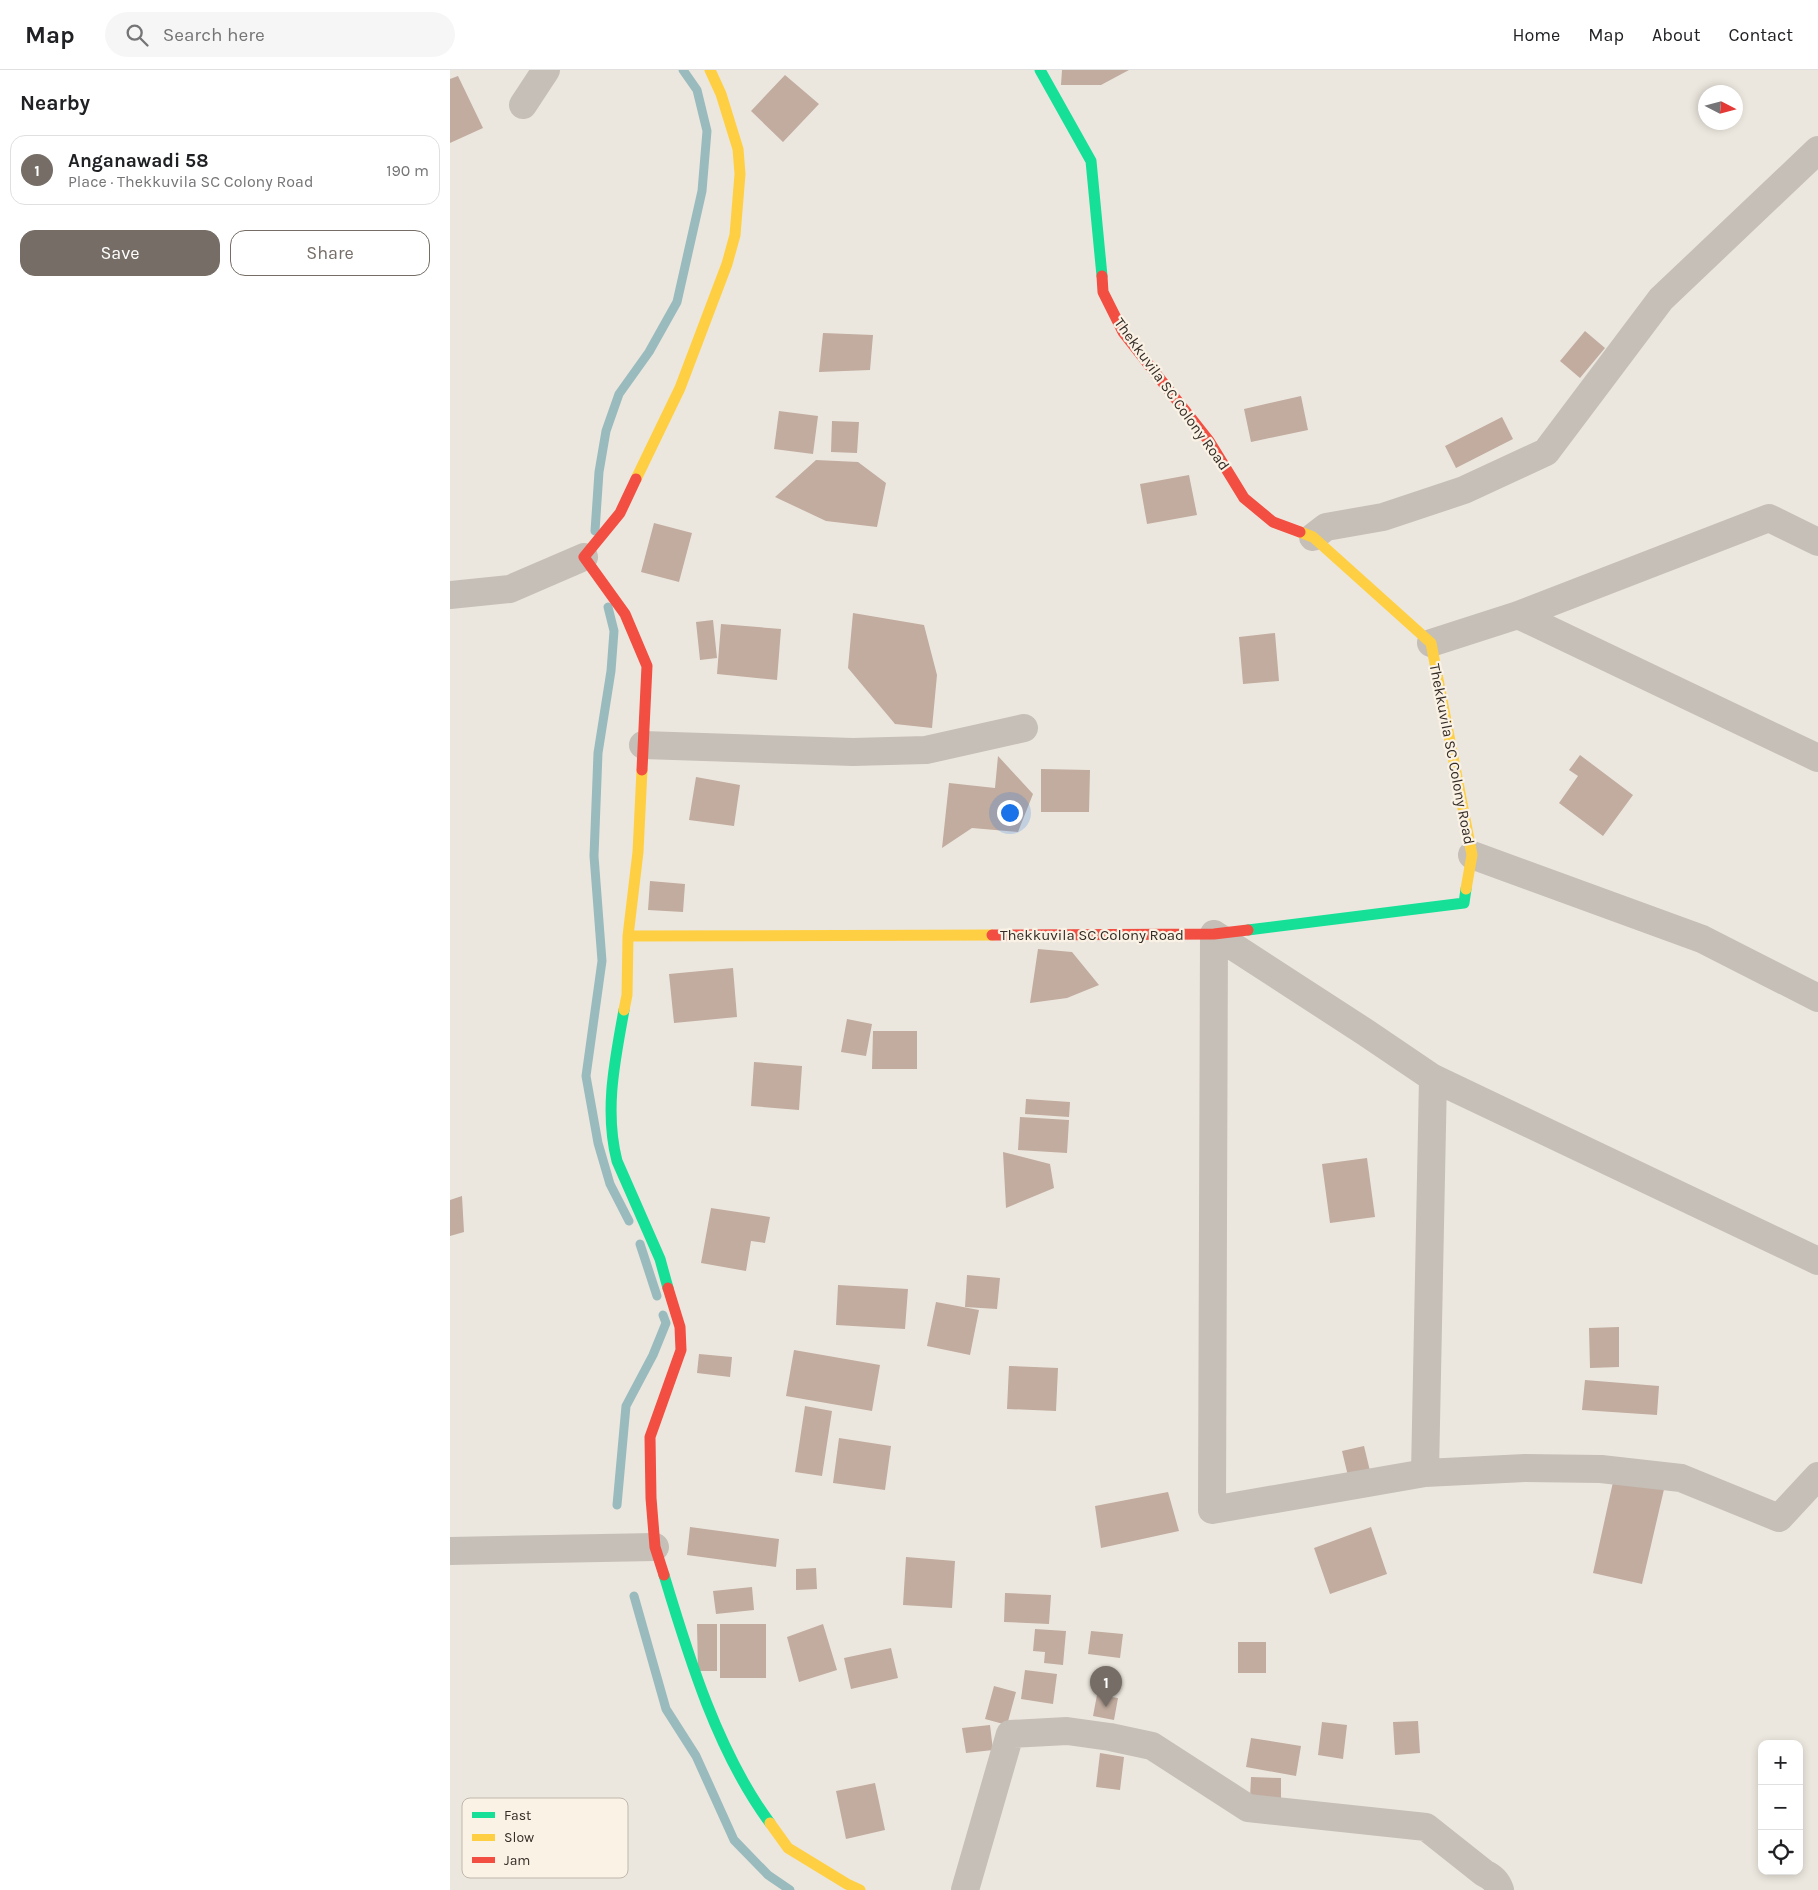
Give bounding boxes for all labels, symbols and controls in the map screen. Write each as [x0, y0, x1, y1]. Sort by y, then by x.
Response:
search box [105, 12, 455, 57]
text: Map [25, 21, 75, 49]
icon: search [123, 21, 151, 49]
text: Search here [163, 24, 265, 46]
text: Home [1512, 24, 1560, 46]
text: Map [1588, 24, 1624, 46]
text: About [1652, 24, 1701, 46]
text: Contact [1729, 24, 1793, 46]
north arrow [1698, 85, 1743, 130]
text: Nearby [20, 91, 90, 115]
text: Anganawadi 58 [68, 150, 208, 172]
text: 1 [34, 161, 40, 180]
text: 190 m [386, 161, 429, 180]
text: Place · Thekkuvila SC Colony Road [68, 172, 313, 191]
button: Save [20, 230, 220, 276]
button: Share [230, 230, 430, 276]
street label: Thekkuvila SC Colony Road [1111, 314, 1233, 474]
street label: Thekkuvila SC Colony Road [1426, 662, 1478, 846]
your location [997, 800, 1023, 826]
street label: Thekkuvila SC Colony Road [1000, 926, 1184, 944]
pin: 1 [1090, 1666, 1122, 1707]
map controls [1758, 1740, 1803, 1875]
button: + [1758, 1740, 1803, 1785]
button: − [1758, 1785, 1803, 1830]
legend [462, 1798, 628, 1878]
text: Fast [504, 1807, 531, 1824]
text: Slow [504, 1829, 534, 1846]
button: locate [1758, 1830, 1803, 1875]
text: Jam [504, 1852, 530, 1869]

